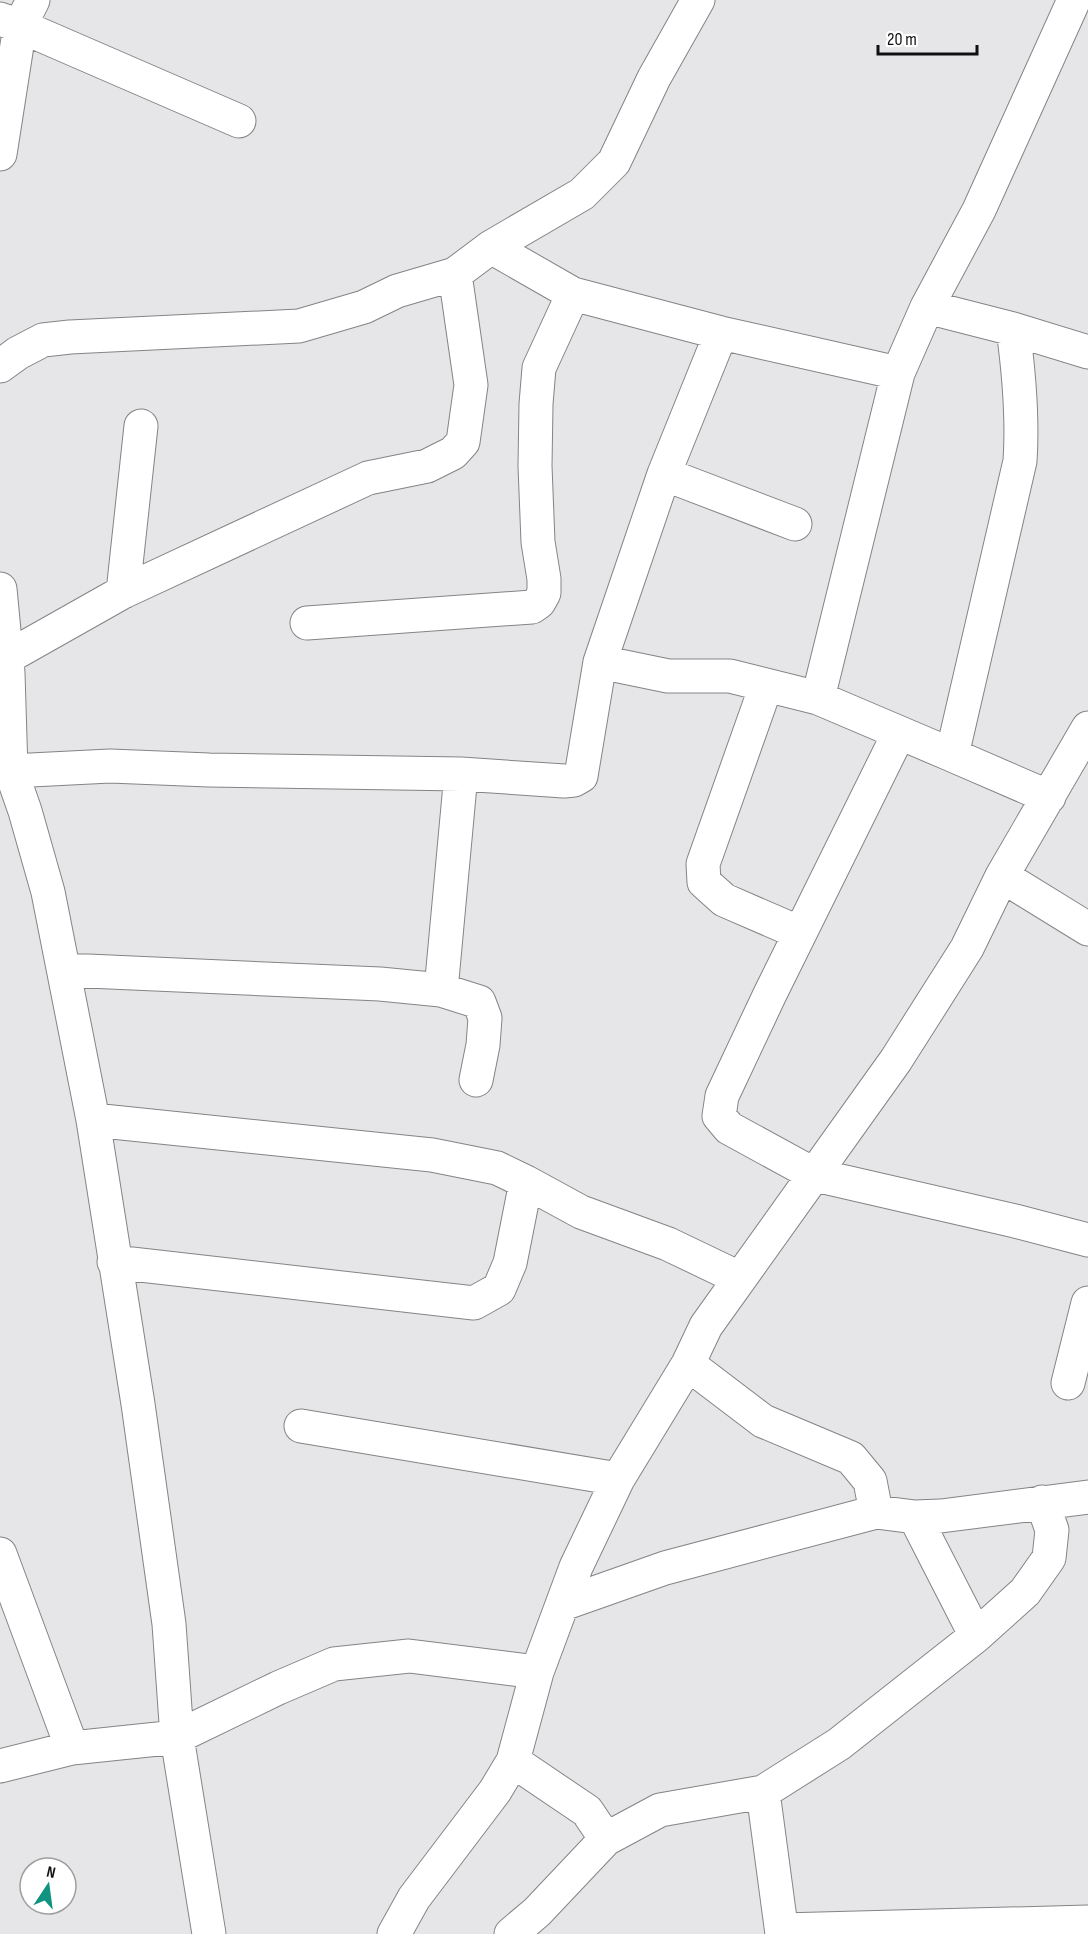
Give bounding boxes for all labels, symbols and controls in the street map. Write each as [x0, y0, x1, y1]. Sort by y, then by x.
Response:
scale bar [878, 18, 977, 56]
text: 20 m [887, 29, 917, 50]
north arrow [18, 1856, 78, 1916]
text: N [45, 1863, 57, 1883]

